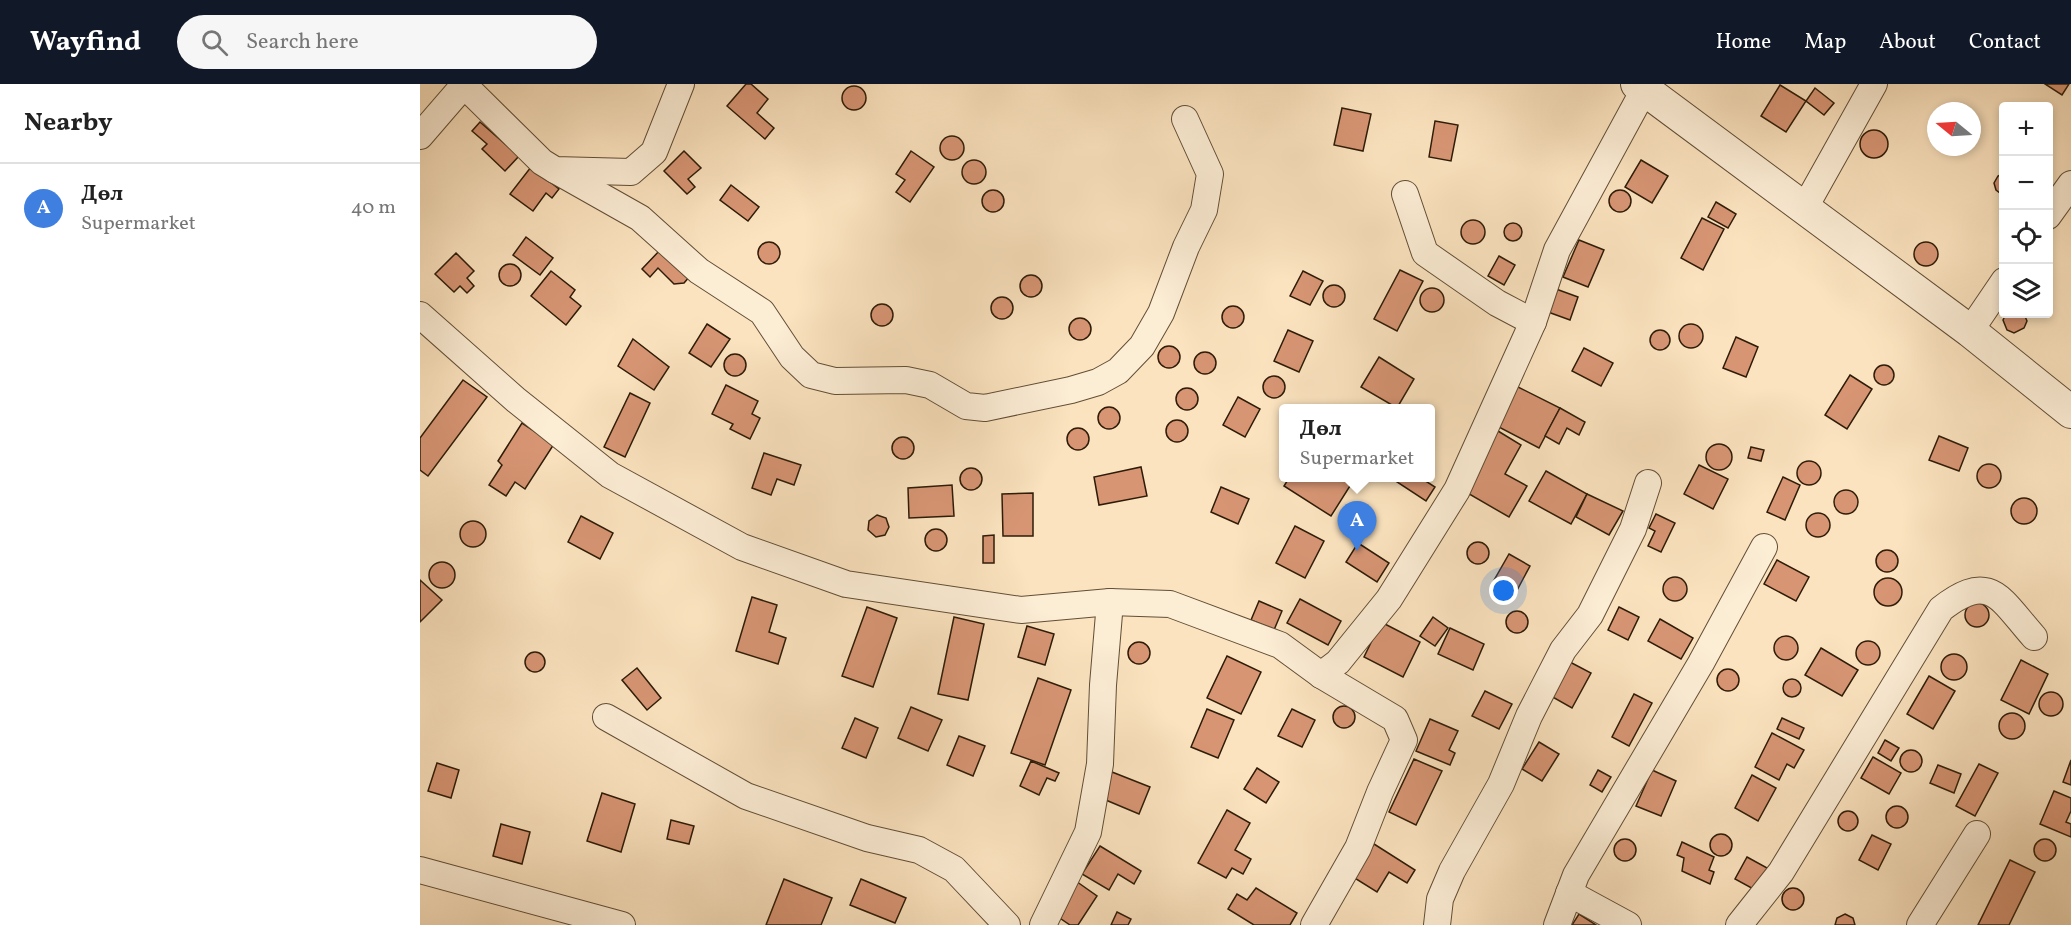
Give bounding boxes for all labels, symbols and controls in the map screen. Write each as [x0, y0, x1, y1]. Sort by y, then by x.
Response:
search box [177, 15, 597, 69]
text: Wayfind [30, 23, 141, 62]
icon: search [198, 26, 231, 59]
text: Search here [246, 27, 359, 58]
text: Home [1716, 28, 1771, 57]
text: Map [1804, 28, 1846, 57]
text: About [1879, 28, 1936, 57]
text: Contact [1969, 28, 2041, 57]
north arrow [1927, 102, 1981, 156]
map controls [1999, 102, 2053, 318]
button: + [1999, 102, 2053, 156]
text: Nearby [24, 105, 113, 141]
button: − [1999, 156, 2053, 210]
text: Дөл [81, 179, 123, 210]
text: A [36, 194, 51, 222]
text: 40 m [351, 194, 396, 222]
text: Supermarket [81, 210, 196, 238]
button: locate [1999, 210, 2053, 264]
button: layers [1999, 264, 2053, 318]
popup [1279, 404, 1435, 482]
text: Дөл [1300, 414, 1342, 445]
text: Supermarket [1300, 445, 1414, 473]
pin: A [1338, 502, 1376, 551]
your location [1489, 576, 1518, 605]

